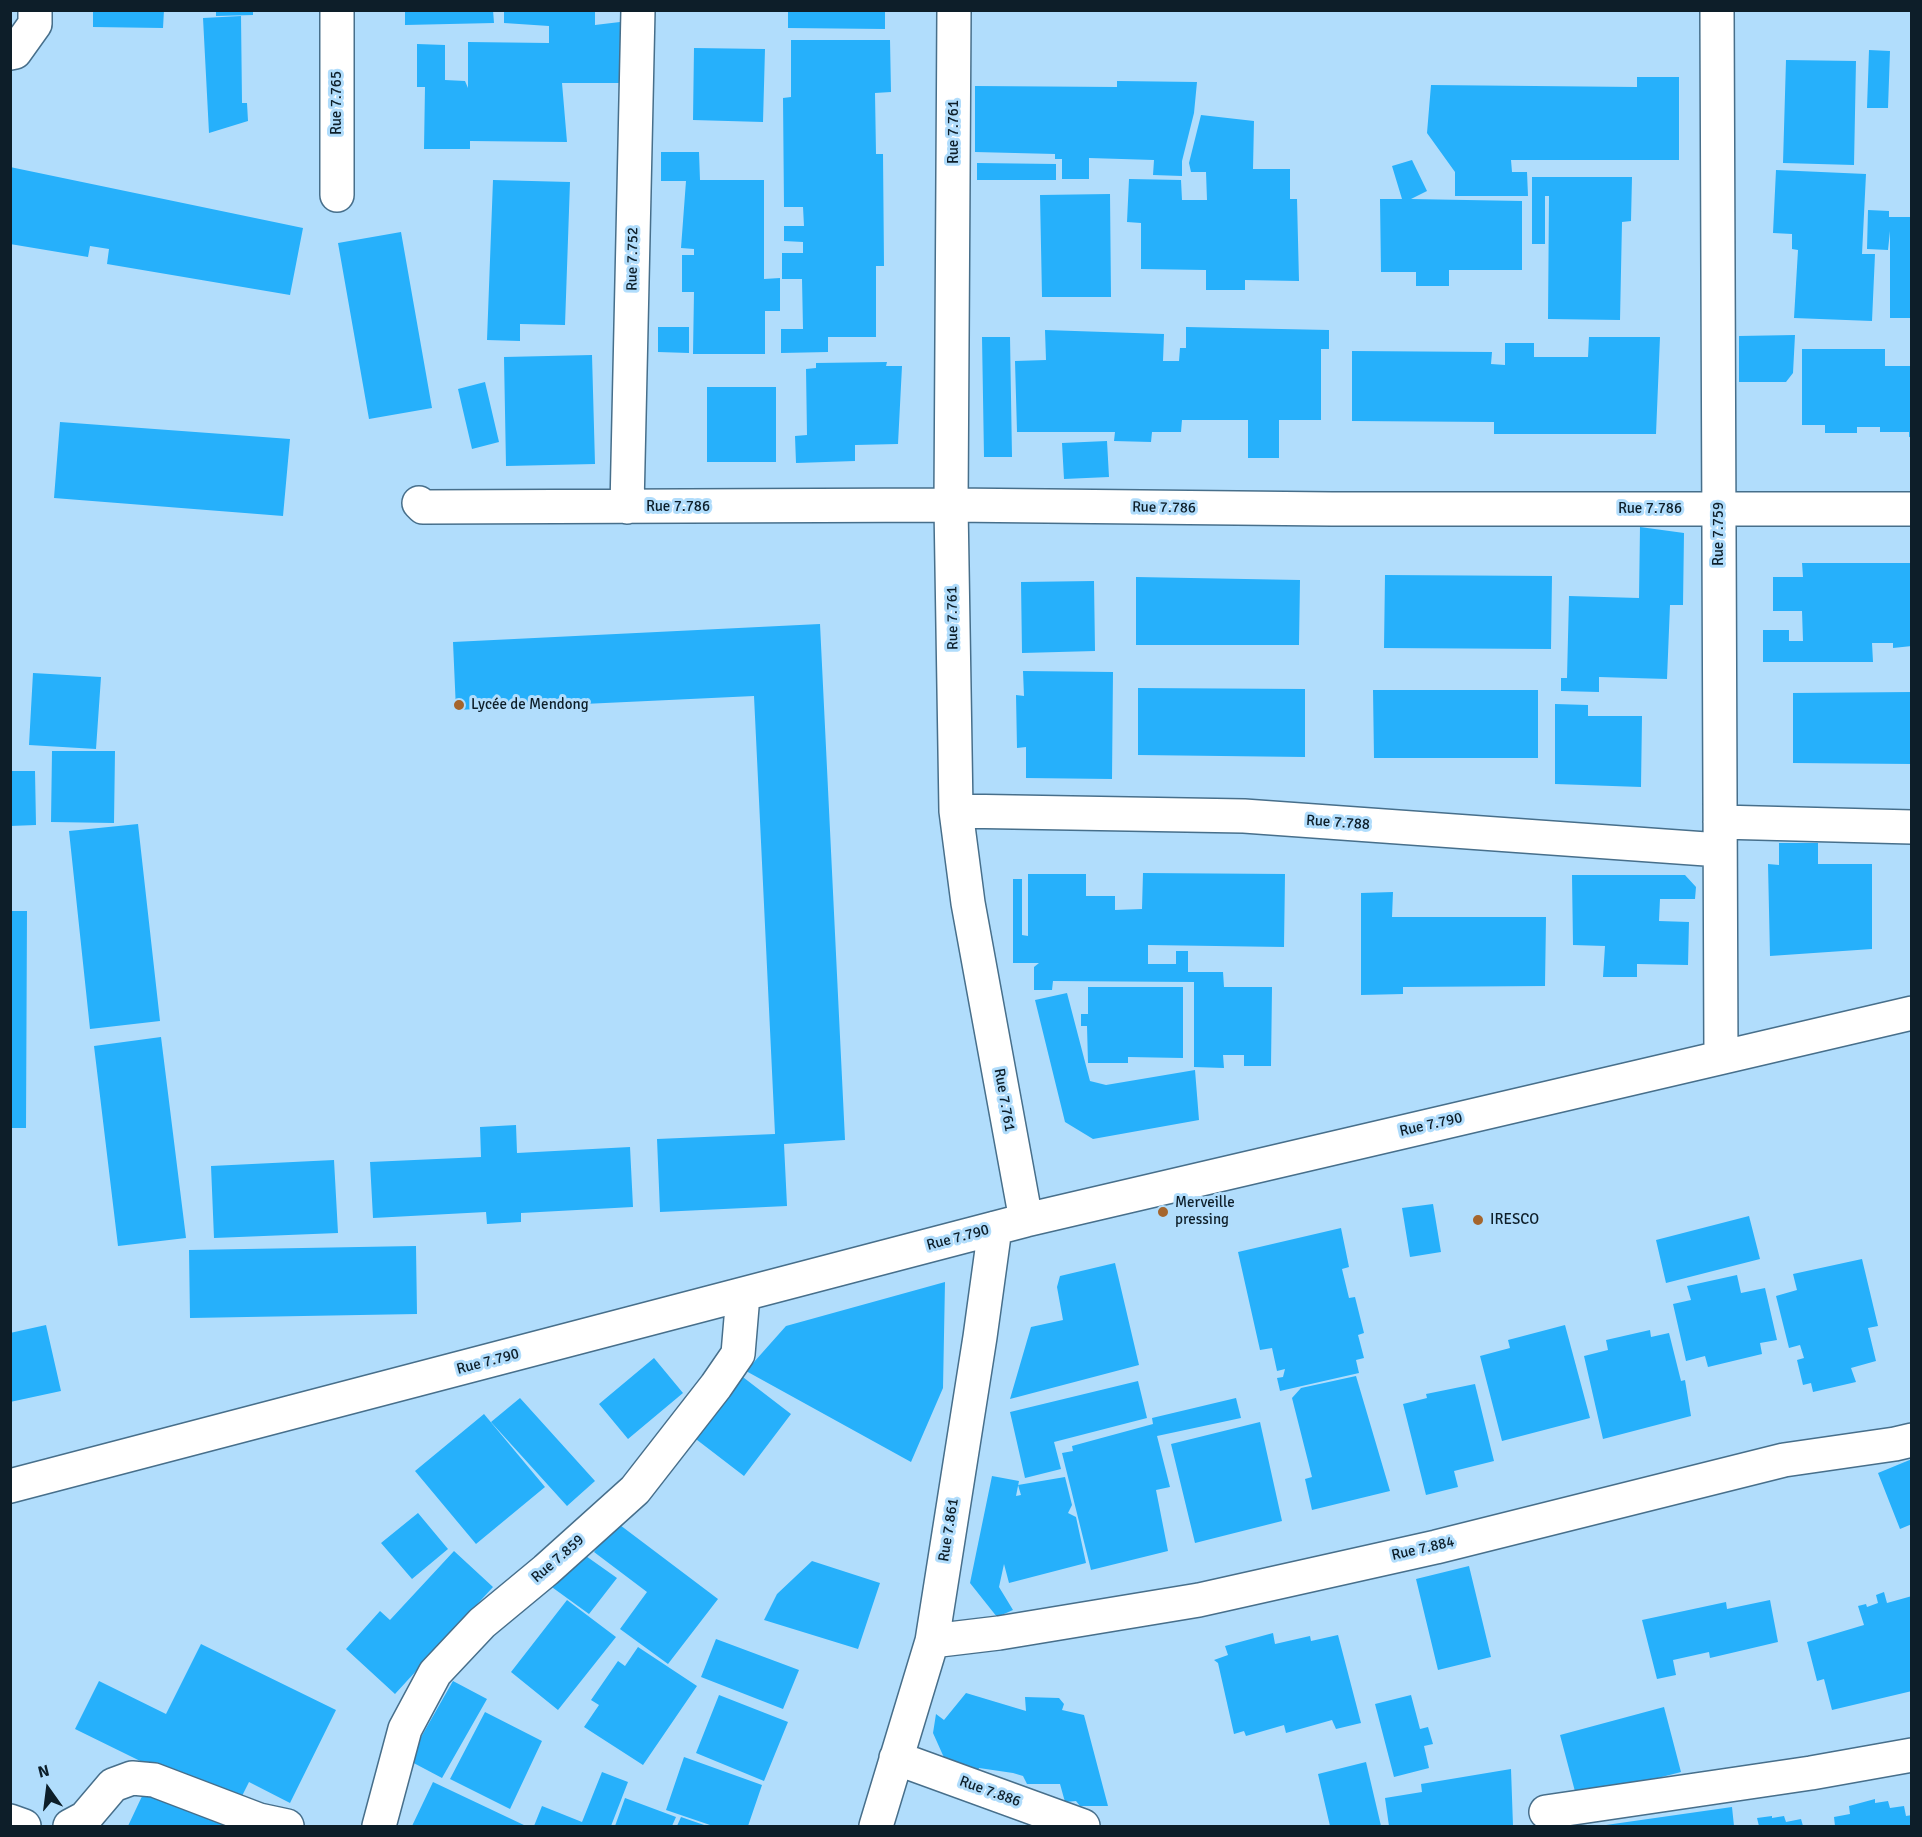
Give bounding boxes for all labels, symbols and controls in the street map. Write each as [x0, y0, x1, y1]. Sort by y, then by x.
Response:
street label: Rue 7.765 [328, 71, 346, 135]
street label: Rue 7.761 [945, 100, 963, 164]
street label: Rue 7.752 [623, 227, 643, 291]
street label: Rue 7.786 [646, 498, 710, 516]
street label: Rue 7.786 [1132, 498, 1196, 518]
street label: Rue 7.786 [1618, 500, 1682, 518]
street label: Rue 7.759 [1710, 502, 1728, 566]
street label: Rue 7.761 [943, 586, 963, 650]
place label: Lycée de Mendong [471, 696, 589, 714]
marker: Lycée de Mendong [452, 698, 466, 712]
street label: Rue 7.788 [1305, 812, 1371, 834]
street label: Rue 7.761 [990, 1067, 1018, 1133]
street label: Rue 7.790 [1398, 1109, 1464, 1141]
place label: Merveille pressing [1175, 1194, 1235, 1229]
marker: Merveille pressing [1156, 1205, 1170, 1219]
place label: IRESCO [1490, 1211, 1539, 1229]
marker: IRESCO [1471, 1213, 1485, 1227]
street label: Rue 7.790 [925, 1221, 991, 1255]
street label: Rue 7.790 [455, 1345, 521, 1379]
street label: Rue 7.861 [935, 1497, 963, 1563]
street label: Rue 7.859 [528, 1531, 588, 1587]
street label: Rue 7.884 [1390, 1533, 1456, 1565]
north arrow [18, 1759, 78, 1819]
text: N [36, 1760, 51, 1783]
street label: Rue 7.886 [957, 1773, 1023, 1811]

